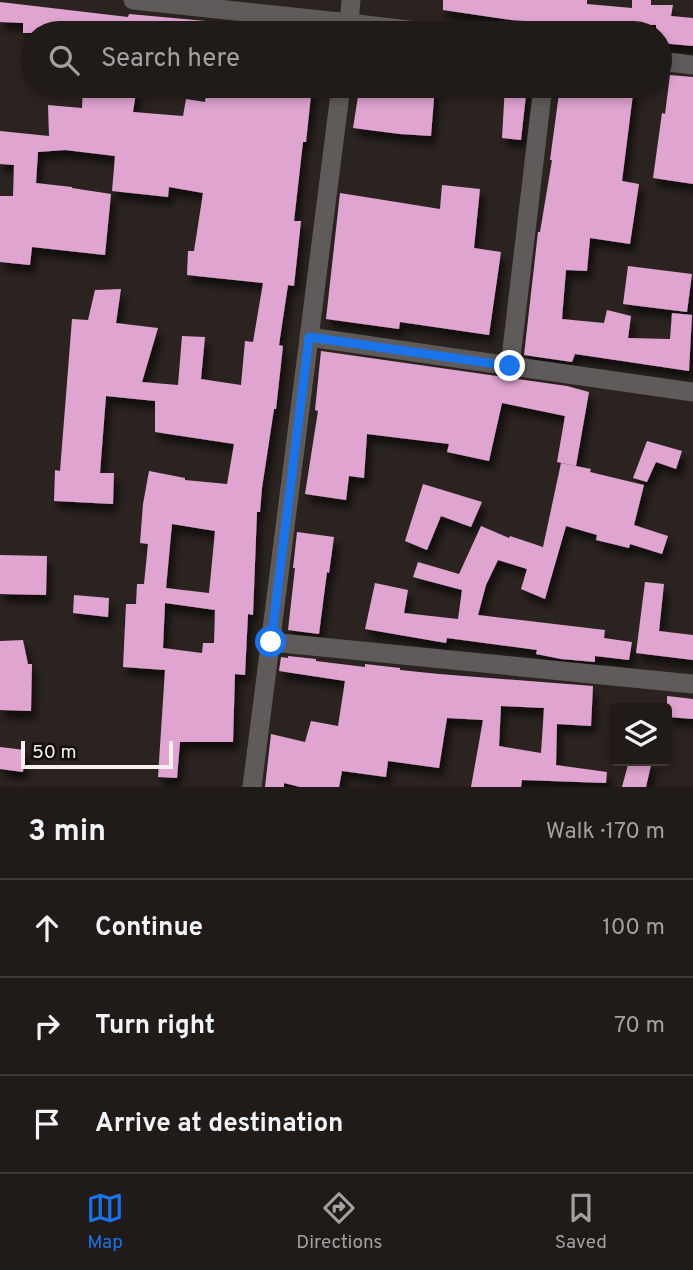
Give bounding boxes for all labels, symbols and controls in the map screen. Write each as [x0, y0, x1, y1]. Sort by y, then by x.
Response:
search box [21, 21, 672, 98]
icon: search [45, 41, 83, 79]
text: Search here [101, 43, 240, 76]
route end [494, 350, 525, 381]
route start [255, 626, 286, 657]
map controls [609, 703, 672, 766]
button: layers [609, 703, 672, 766]
scale bar [21, 738, 173, 770]
text: 50 m [32, 741, 77, 765]
text: 3 min [28, 814, 106, 851]
text: Walk · 170 m [546, 818, 665, 847]
icon: ahead [28, 909, 66, 947]
text: Continue [95, 912, 203, 945]
text: 100 m [602, 914, 665, 943]
icon: right [28, 1007, 66, 1045]
text: Turn right [95, 1010, 215, 1043]
text: 70 m [614, 1012, 665, 1041]
icon: arrive [28, 1105, 66, 1143]
text: Arrive at destination [95, 1108, 343, 1141]
tab: Map [86, 1189, 124, 1255]
tab: Directions [296, 1189, 383, 1255]
tab: Saved [555, 1189, 607, 1255]

